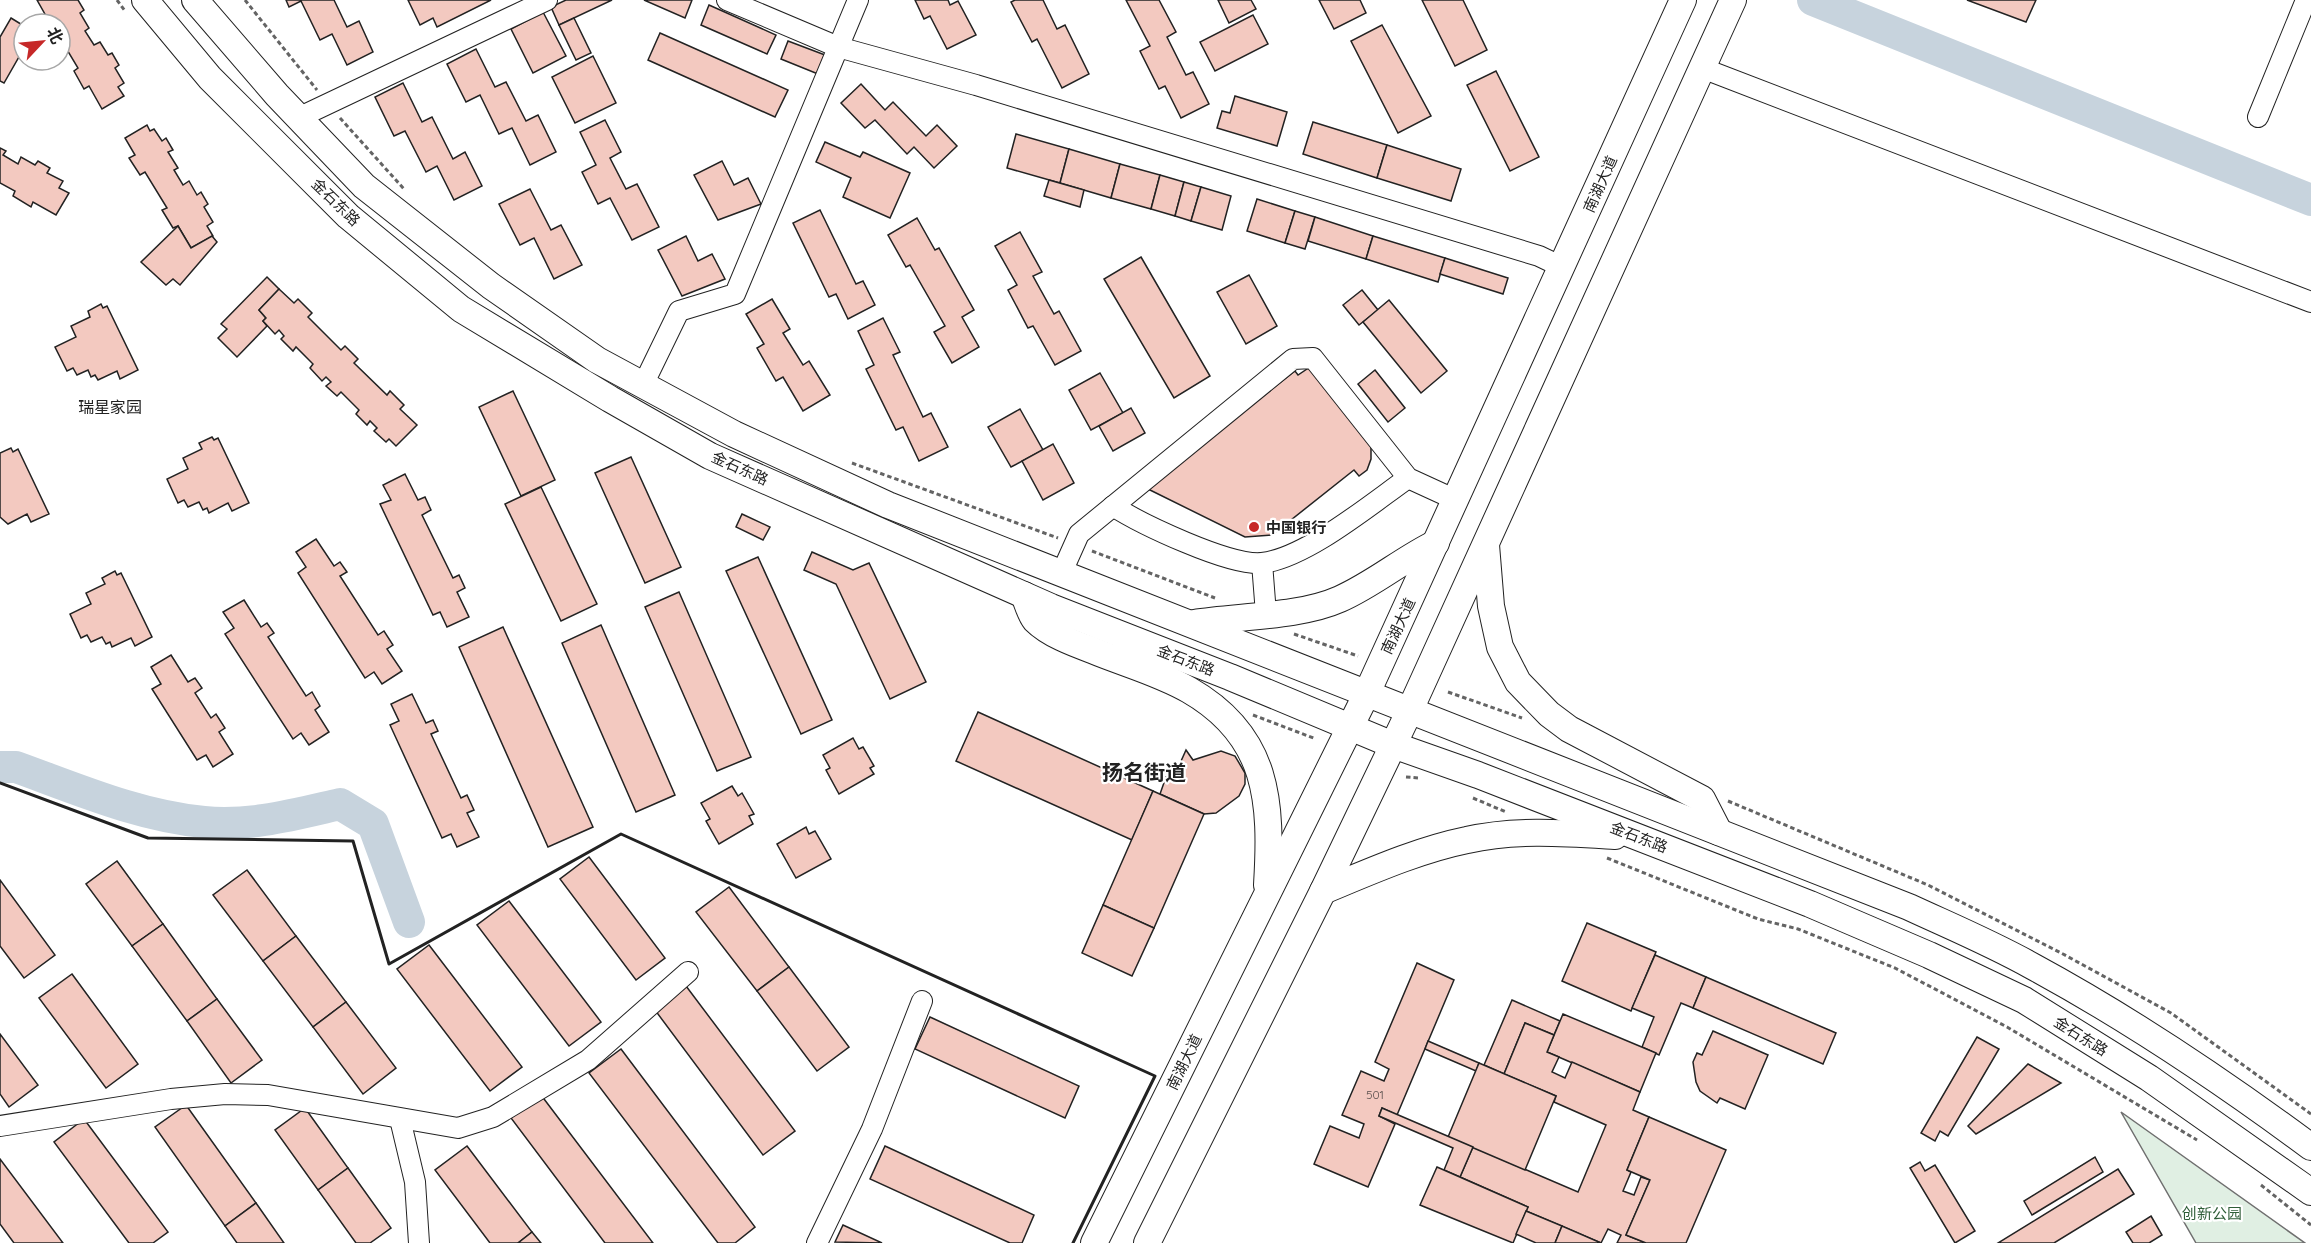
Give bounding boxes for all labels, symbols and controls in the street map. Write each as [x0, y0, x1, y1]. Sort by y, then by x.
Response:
north arrow [12, 12, 72, 72]
text: 北 [43, 24, 68, 47]
street label: 南湖大道 [1579, 153, 1621, 215]
street label: 金石东路 [308, 174, 364, 230]
district label: 瑞星家园 [78, 397, 142, 417]
street label: 金石东路 [709, 447, 771, 489]
place label: 中国银行 [1266, 518, 1326, 537]
marker: 中国银行 [1247, 520, 1261, 534]
street label: 南湖大道 [1377, 595, 1419, 657]
street label: 金石东路 [1155, 640, 1217, 680]
district label: 扬名街道 [1102, 759, 1186, 785]
street label: 金石东路 [1608, 817, 1670, 857]
street label: 金石东路 [2051, 1012, 2111, 1060]
street label: 南湖大道 [1162, 1031, 1206, 1093]
house number: 501 [1366, 1087, 1384, 1102]
park label: 创新公园 [2182, 1204, 2242, 1223]

